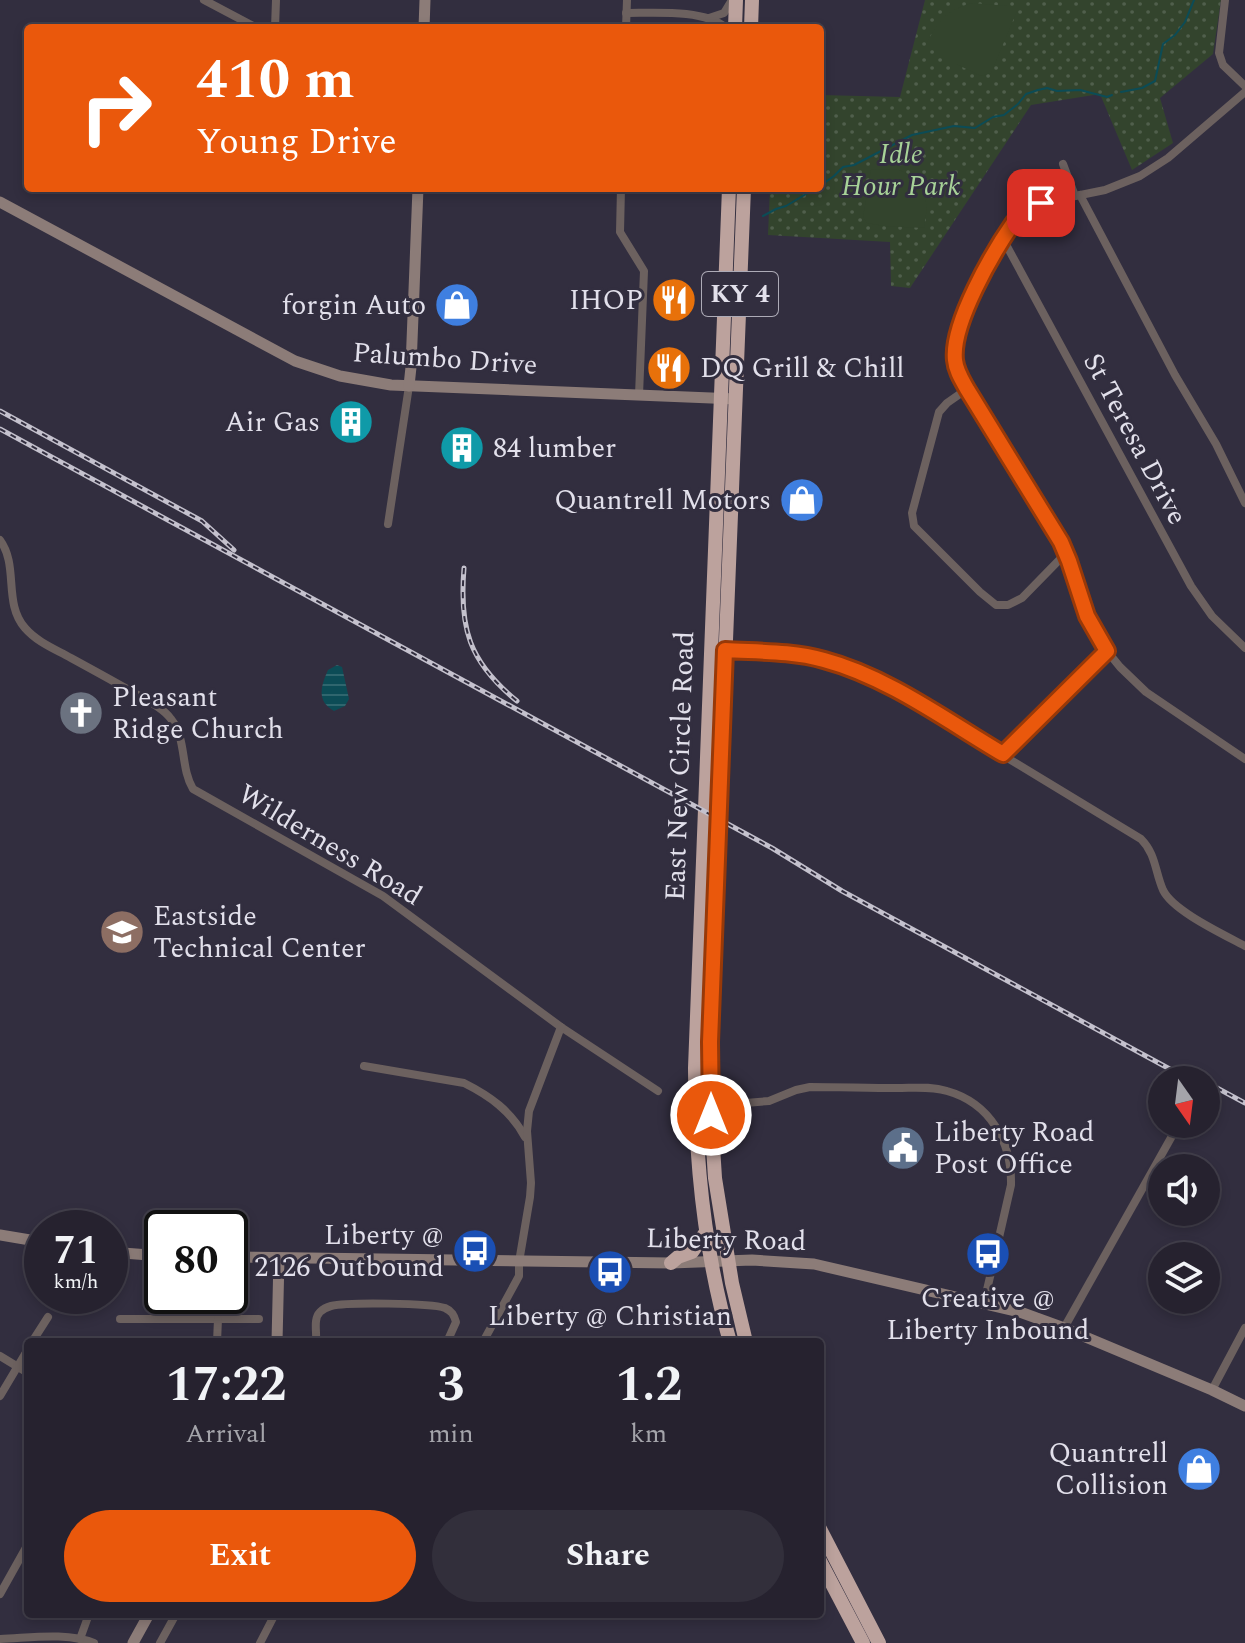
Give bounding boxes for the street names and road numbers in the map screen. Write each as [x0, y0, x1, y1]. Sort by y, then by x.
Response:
road number: KY 4 [702, 272, 778, 316]
street label: Palumbo Drive [351, 331, 539, 387]
street label: St Teresa Drive [1072, 345, 1198, 533]
street label: East New Circle Road [654, 630, 706, 902]
street label: Wilderness Road [230, 773, 430, 917]
street label: Liberty Road [645, 1217, 807, 1263]

